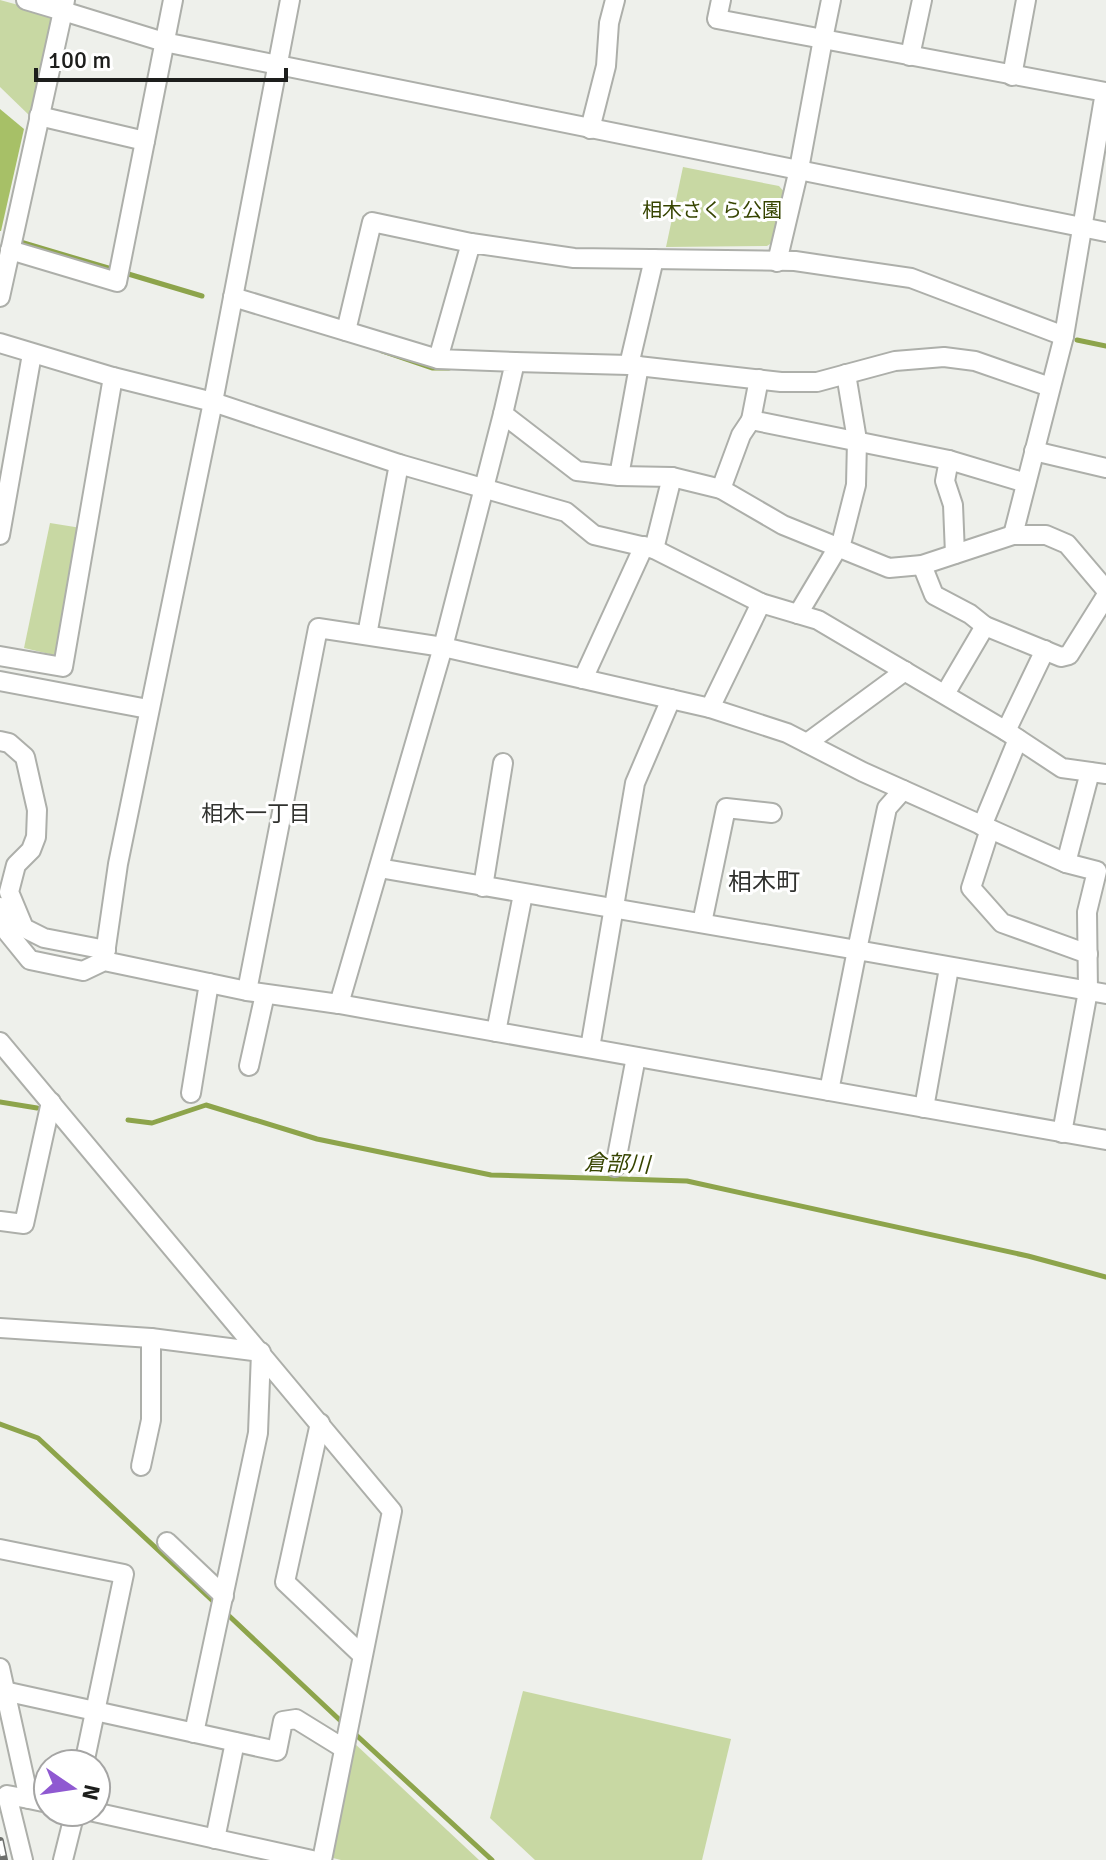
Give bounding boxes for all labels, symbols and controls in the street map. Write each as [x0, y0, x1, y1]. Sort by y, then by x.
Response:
scale bar [36, 32, 286, 82]
text: 100 m [48, 45, 111, 75]
park label: 相木さくら公園 [642, 198, 782, 223]
district label: 相木一丁目 [201, 800, 311, 827]
district label: 相木町 [728, 867, 800, 897]
water label: 倉部川 [584, 1149, 652, 1178]
north arrow [32, 1748, 112, 1828]
text: N [76, 1782, 106, 1803]

